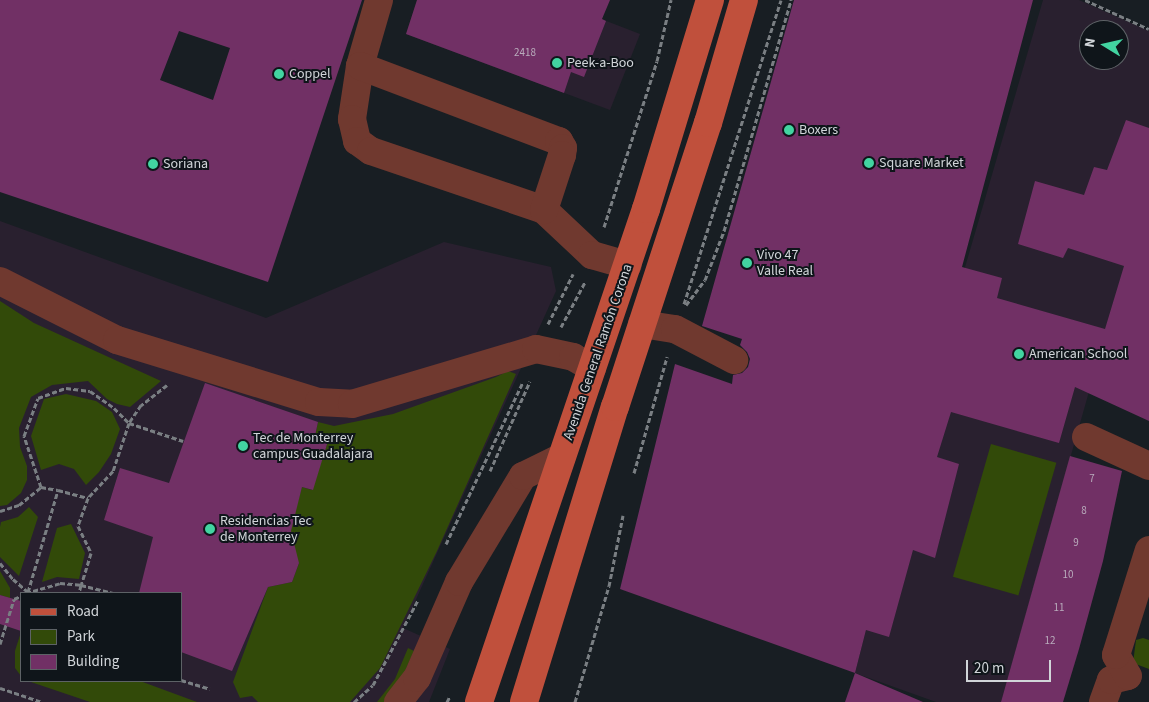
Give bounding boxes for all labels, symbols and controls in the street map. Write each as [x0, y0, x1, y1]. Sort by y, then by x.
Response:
north arrow [1079, 20, 1129, 70]
text: N [1080, 37, 1101, 49]
house number: 2418 [514, 46, 536, 60]
place label: Peek-a-Boo [567, 55, 634, 71]
marker: Peek-a-Boo [551, 57, 563, 69]
place label: Coppel [289, 66, 331, 82]
marker: Coppel [273, 68, 285, 80]
place label: Boxers [799, 122, 838, 138]
marker: Boxers [783, 124, 795, 136]
place label: Square Market [879, 155, 964, 171]
place label: Soriana [163, 156, 208, 172]
marker: Square Market [863, 157, 875, 169]
marker: Soriana [147, 158, 159, 170]
place label: Vivo 47 Valle Real [757, 247, 813, 280]
marker: Vivo 47 Valle Real [741, 257, 753, 269]
street label: Avenida General Ramón Corona [560, 262, 636, 442]
place label: American School [1029, 346, 1127, 362]
marker: American School [1013, 348, 1025, 360]
place label: Tec de Monterrey campus Guadalajara [253, 430, 373, 462]
marker: Tec de Monterrey campus Guadalajara [237, 440, 249, 452]
house number: 7 [1089, 472, 1095, 486]
house number: 8 [1081, 504, 1087, 518]
place label: Residencias Tec de Monterrey [220, 513, 312, 546]
marker: Residencias Tec de Monterrey [204, 523, 216, 535]
house number: 9 [1073, 536, 1079, 550]
house number: 10 [1063, 568, 1073, 582]
legend [20, 592, 182, 682]
text: Road [67, 601, 99, 622]
house number: 11 [1054, 601, 1064, 615]
text: Park [67, 626, 95, 647]
house number: 12 [1045, 634, 1055, 648]
scale bar [969, 650, 1054, 682]
text: Building [67, 651, 119, 672]
text: 20 m [974, 658, 1004, 679]

